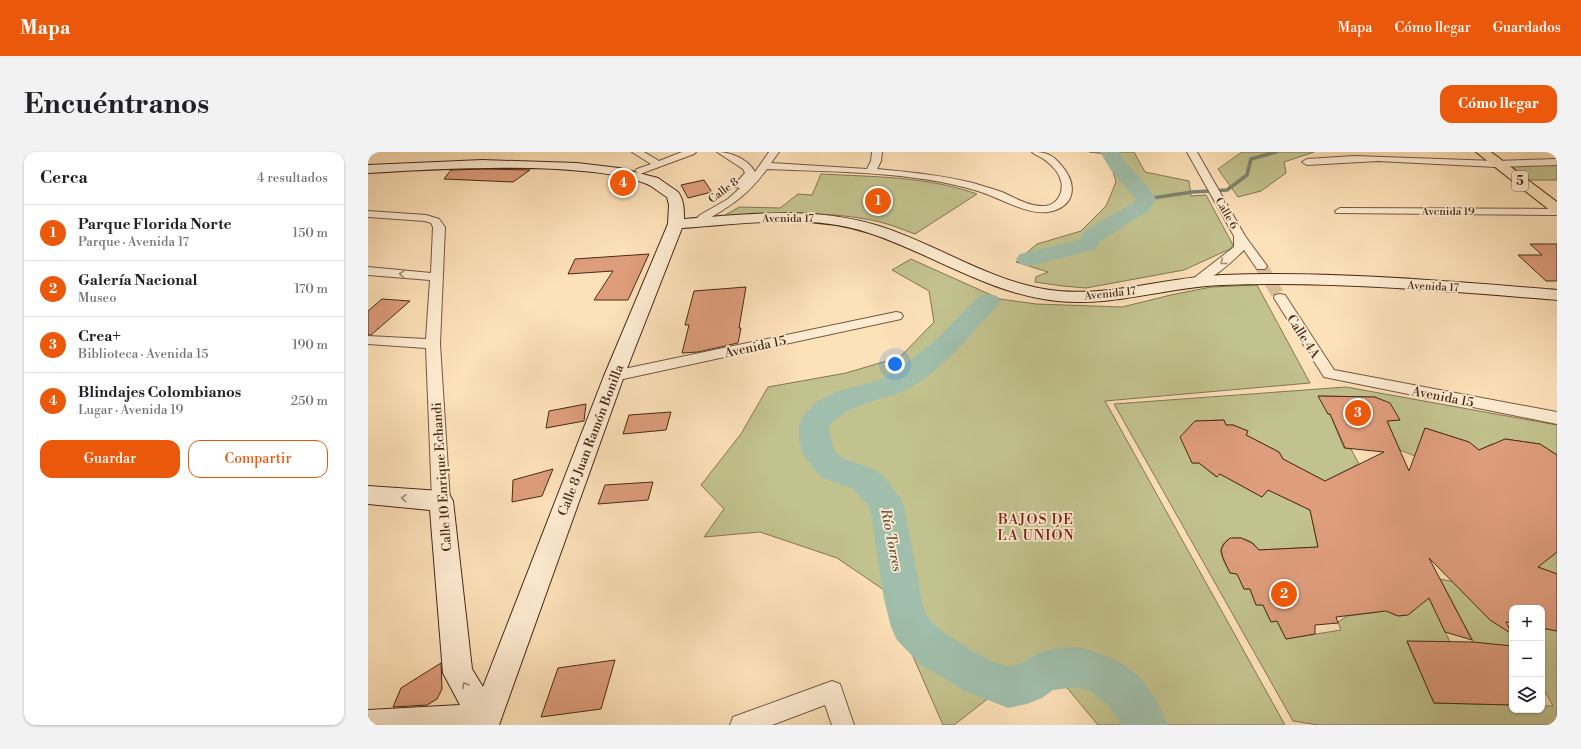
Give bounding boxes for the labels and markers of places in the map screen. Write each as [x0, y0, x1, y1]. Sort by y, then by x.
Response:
pin: 4 [610, 168, 636, 198]
pin: 1 [865, 186, 891, 216]
pin: 3 [1345, 398, 1371, 428]
pin: 2 [1271, 579, 1297, 609]

